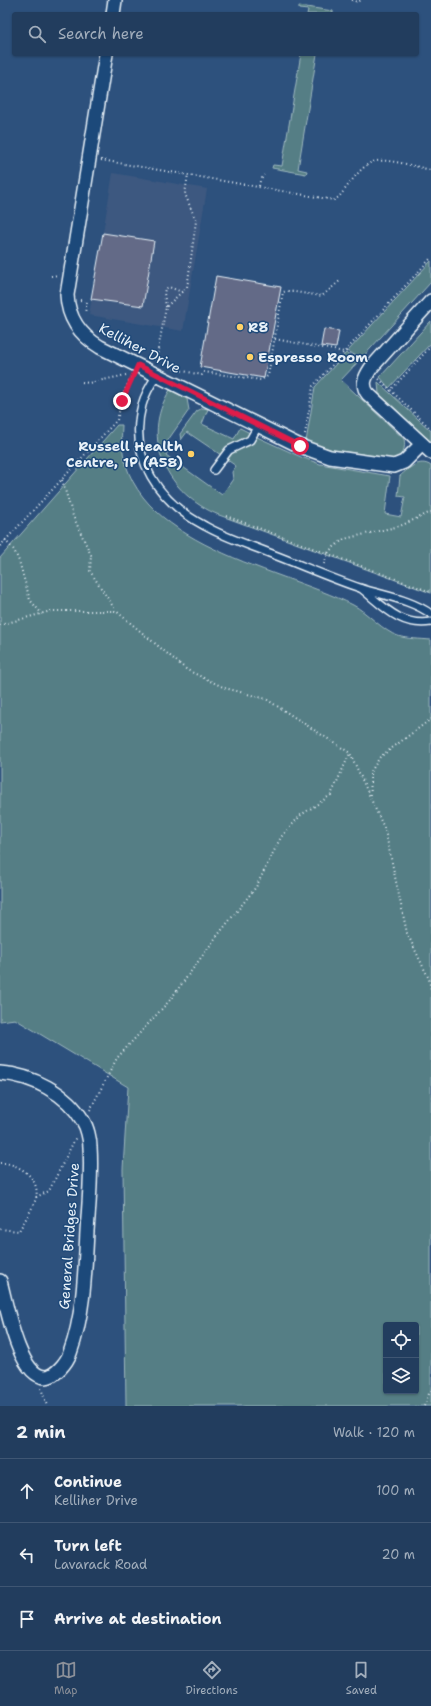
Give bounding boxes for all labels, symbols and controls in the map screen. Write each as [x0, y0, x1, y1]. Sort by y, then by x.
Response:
search box [12, 12, 419, 56]
icon: search [26, 23, 48, 45]
text: Search here [58, 24, 144, 44]
place label: R8 [248, 318, 268, 336]
street label: Kelliher Drive [96, 319, 184, 377]
marker: R8 [235, 322, 245, 332]
place label: Espresso Room [258, 348, 368, 366]
marker: Espresso Room [245, 352, 255, 362]
route end [113, 392, 131, 410]
place label: Russell Health Centre, 1P (A58) [66, 437, 183, 471]
route start [291, 437, 309, 455]
marker: Russell Health Centre, 1P (A58) [186, 449, 196, 459]
street label: General Bridges Drive [55, 1162, 83, 1310]
map controls [383, 1322, 419, 1394]
button: locate [383, 1322, 419, 1358]
button: layers [383, 1358, 419, 1394]
text: 2 min [16, 1421, 66, 1443]
text: Walk · 120 m [333, 1424, 415, 1441]
text: Continue [54, 1472, 122, 1492]
icon: ahead [16, 1480, 38, 1502]
text: 100 m [376, 1482, 415, 1499]
text: Kelliher Drive [54, 1492, 138, 1509]
text: Turn left [54, 1536, 122, 1556]
icon: left [16, 1544, 38, 1566]
text: 20 m [382, 1546, 415, 1563]
text: Lavarack Road [54, 1556, 147, 1573]
icon: arrive [16, 1608, 38, 1630]
text: Arrive at destination [54, 1609, 222, 1629]
tab: Map [54, 1659, 78, 1698]
tab: Directions [185, 1659, 238, 1698]
tab: Saved [346, 1659, 377, 1698]

